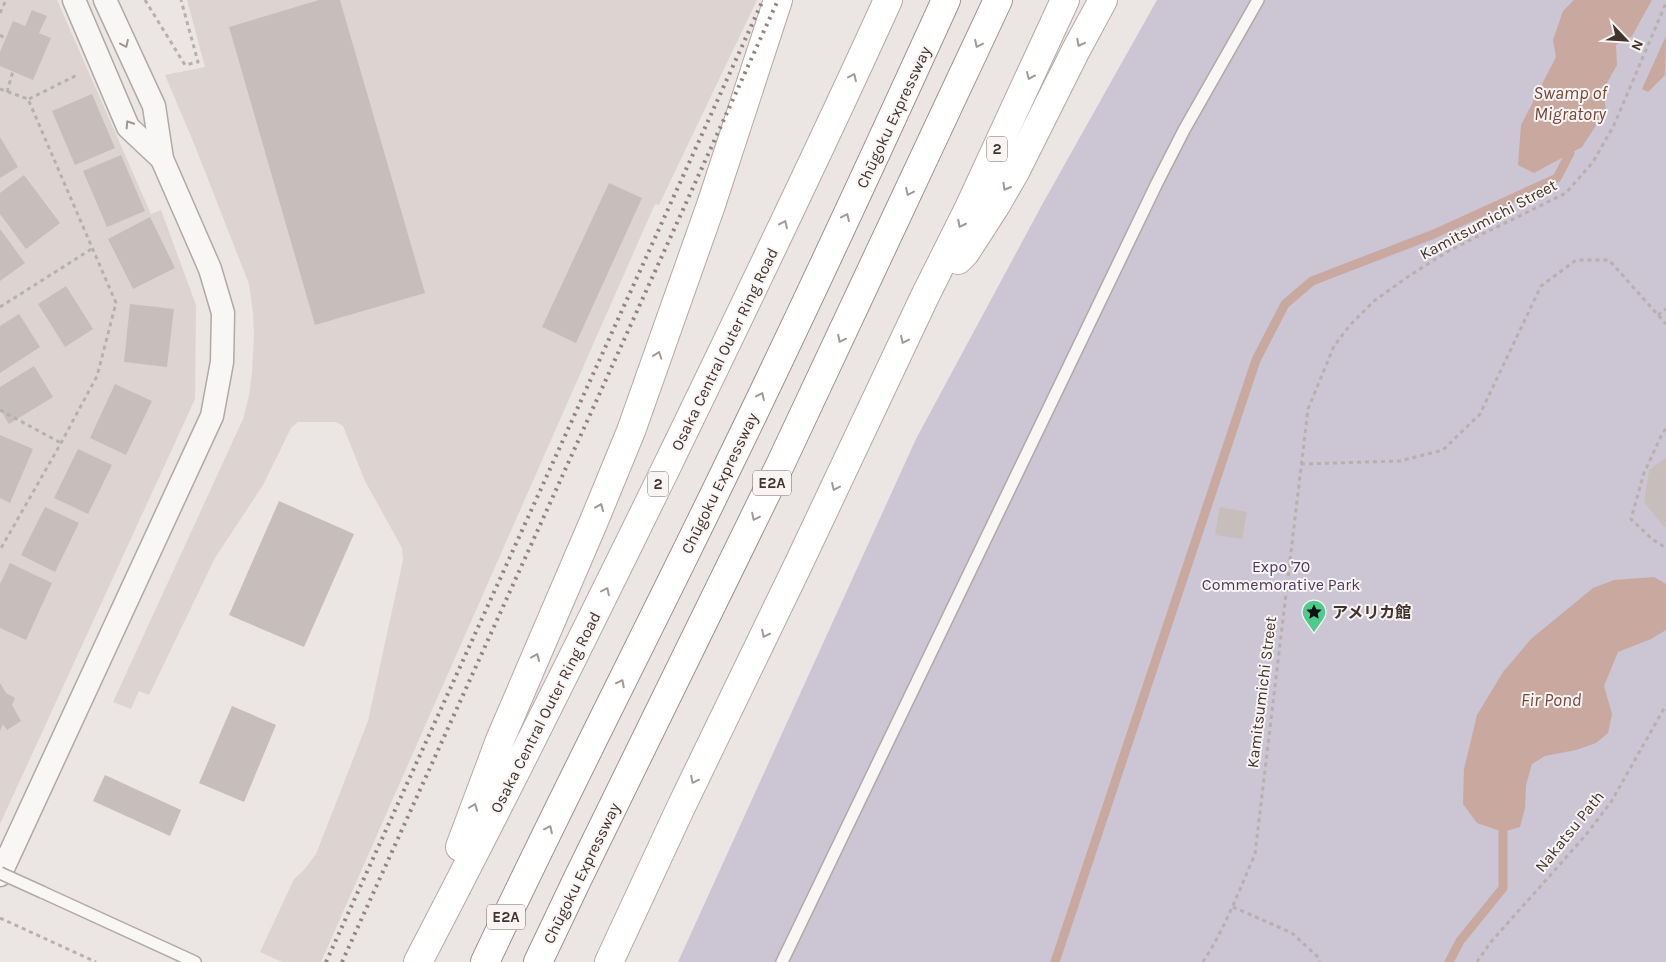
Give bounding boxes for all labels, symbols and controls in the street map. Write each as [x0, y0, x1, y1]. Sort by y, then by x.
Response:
north arrow [1601, 15, 1651, 65]
text: N [1628, 37, 1647, 53]
one-way arrow [1076, 38, 1086, 47]
one-way arrow [119, 39, 130, 48]
one-way arrow [973, 39, 984, 48]
street label: Chūgoku Expressway [852, 43, 935, 191]
one-way arrow [1026, 71, 1037, 80]
one-way arrow [846, 73, 857, 82]
water label: Swamp of Migratory [1533, 82, 1608, 125]
one-way arrow [125, 121, 135, 130]
road number: 2 [987, 136, 1007, 162]
street label: Kamitsumichi Street [1416, 175, 1560, 264]
one-way arrow [1002, 182, 1012, 191]
one-way arrow [905, 187, 916, 196]
one-way arrow [840, 213, 850, 222]
one-way arrow [958, 218, 968, 227]
one-way arrow [777, 220, 788, 229]
street label: Osaka Central Outer Ring Road [667, 245, 782, 454]
one-way arrow [836, 334, 847, 343]
one-way arrow [900, 335, 911, 344]
one-way arrow [652, 352, 662, 360]
one-way arrow [755, 392, 766, 401]
street label: Chūgoku Expressway [677, 409, 762, 557]
road number: E2A [753, 470, 791, 496]
road number: 2 [648, 472, 668, 496]
one-way arrow [831, 482, 841, 491]
one-way arrow [594, 503, 604, 512]
one-way arrow [751, 512, 761, 521]
park label: Expo '70 Commemorative Park [1202, 557, 1360, 594]
one-way arrow [600, 587, 610, 596]
place icon: アメリカ館 [1301, 599, 1327, 633]
place label: アメリカ館 [1332, 603, 1411, 622]
street label: Osaka Central Outer Ring Road [486, 608, 605, 816]
street label: Kamitsumichi Street [1243, 615, 1280, 769]
one-way arrow [761, 629, 771, 638]
one-way arrow [529, 653, 540, 662]
one-way arrow [615, 680, 625, 689]
water label: Fir Pond [1521, 689, 1582, 711]
one-way arrow [690, 775, 700, 784]
street label: Nakatsu Path [1531, 787, 1608, 876]
street label: Chūgoku Expressway [539, 799, 624, 947]
one-way arrow [468, 803, 479, 812]
one-way arrow [543, 825, 553, 834]
road number: E2A [487, 904, 525, 930]

